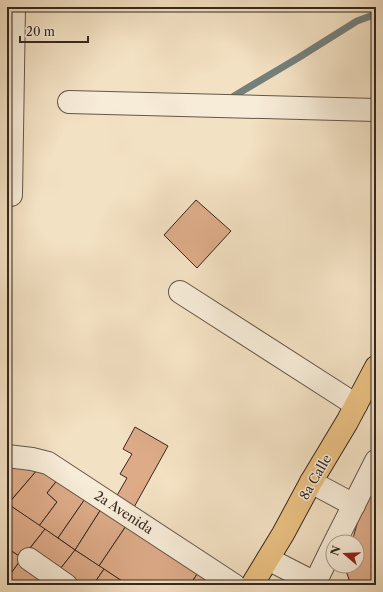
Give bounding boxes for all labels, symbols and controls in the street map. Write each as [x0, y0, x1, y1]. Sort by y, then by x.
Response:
scale bar [20, 18, 88, 44]
text: 20 m [26, 24, 55, 39]
street label: 8a Calle [296, 451, 334, 503]
street label: 2a Avenida [92, 487, 156, 537]
north arrow [325, 534, 365, 574]
text: N [327, 544, 344, 558]

